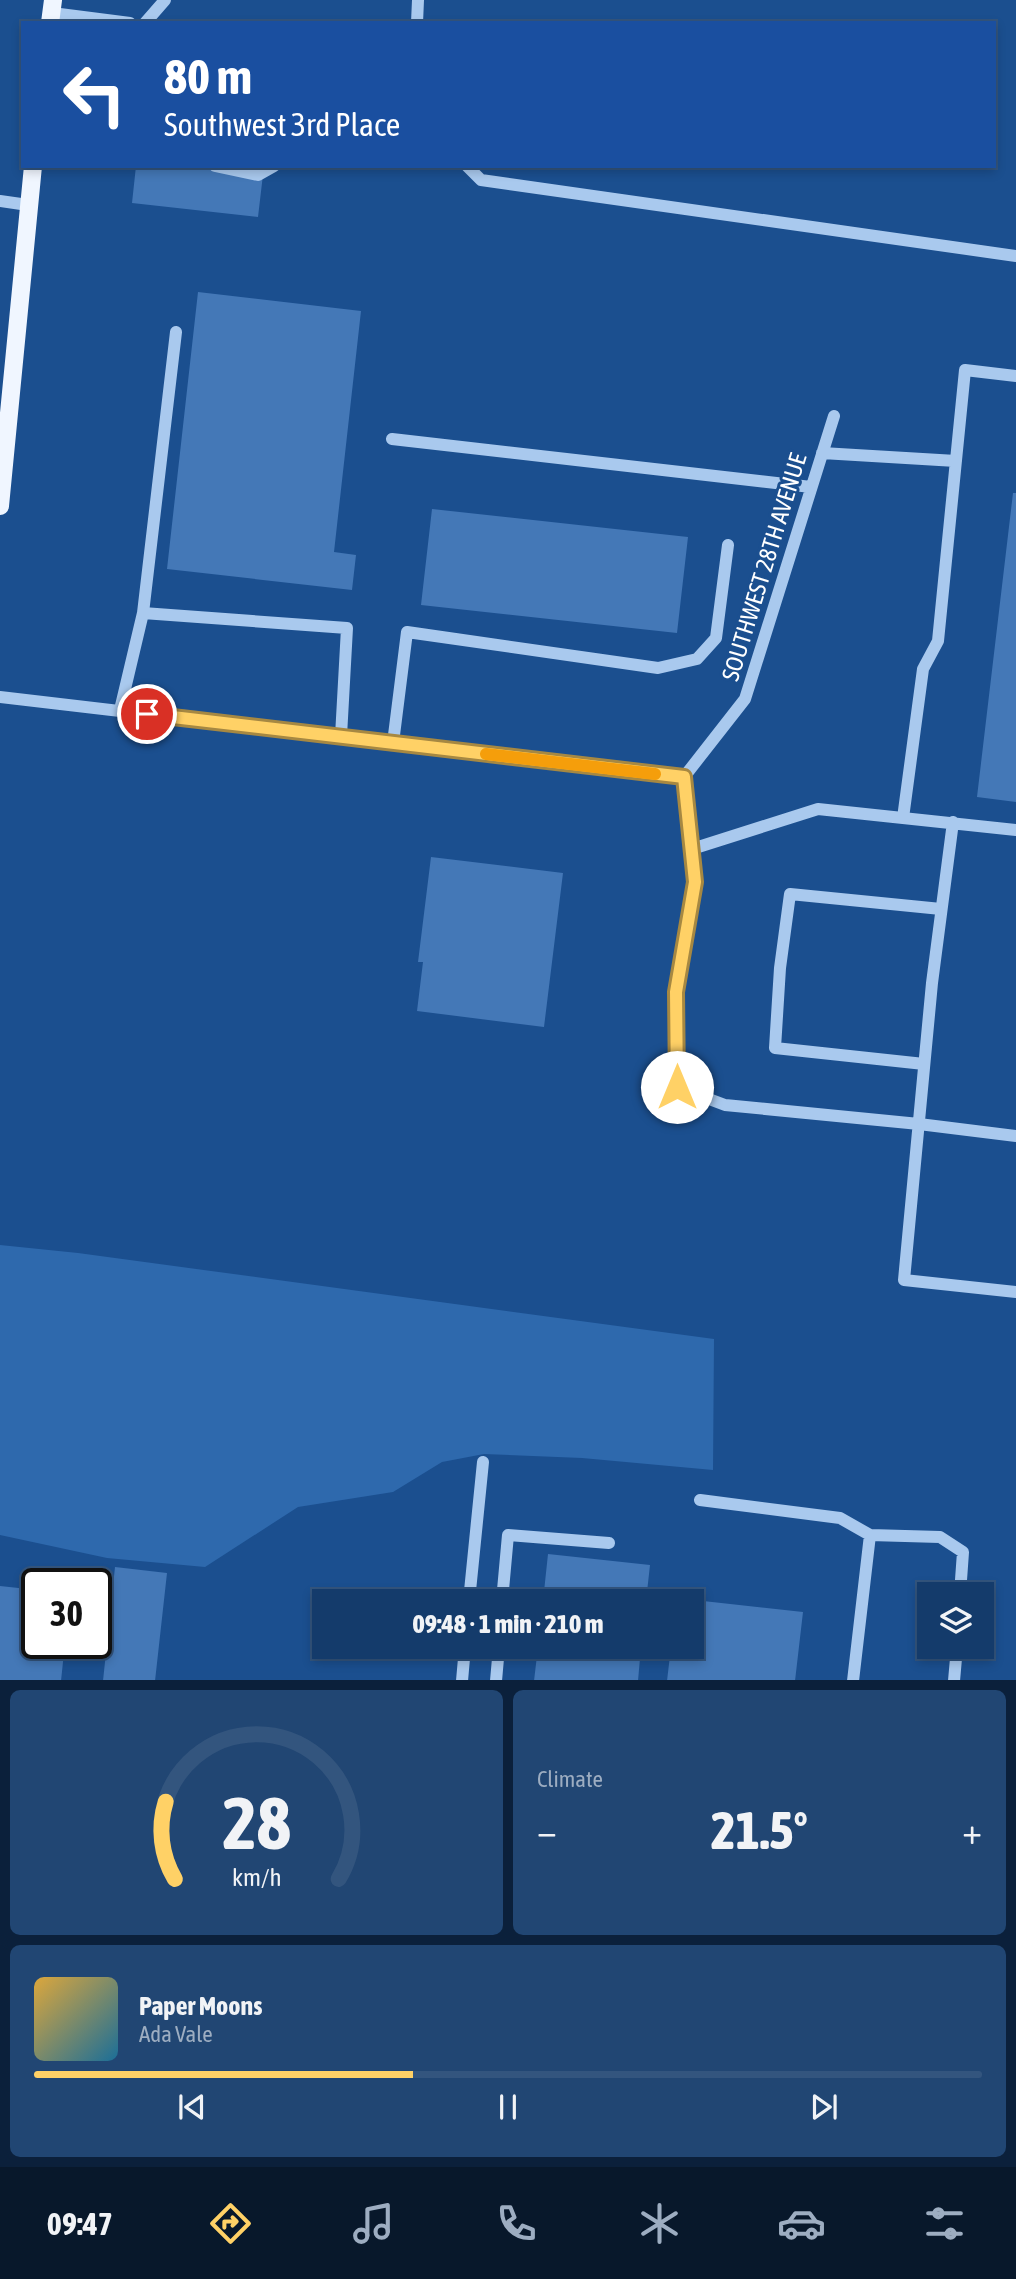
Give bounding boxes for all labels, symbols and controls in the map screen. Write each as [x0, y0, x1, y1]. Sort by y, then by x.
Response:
text: 80 m [164, 48, 252, 104]
icon: left [49, 49, 140, 140]
text: Southwest 3rd Place [164, 106, 400, 143]
street label: SOUTHWEST 28TH AVENUE [717, 450, 811, 684]
pin [117, 684, 177, 744]
icon: arrive [128, 695, 166, 733]
position arrow [640, 1050, 714, 1124]
speed limit sign: 30 [21, 1568, 112, 1659]
map controls [917, 1582, 994, 1659]
button: layers [917, 1582, 994, 1659]
text: 09:48 · 1 min · 210 m [413, 1609, 603, 1639]
text: Climate [537, 1766, 603, 1792]
text: 28 [222, 1781, 291, 1864]
text: 21.5° [711, 1800, 808, 1860]
text: − [537, 1809, 557, 1852]
text: + [962, 1809, 982, 1852]
text: km/h [232, 1862, 281, 1890]
text: Paper Moons [139, 1991, 262, 2021]
text: Ada Vale [139, 2021, 213, 2047]
icon: previous [173, 2088, 211, 2126]
icon: pause [489, 2088, 527, 2126]
icon: next [805, 2088, 843, 2126]
icon: directions [206, 2199, 255, 2248]
icon: music [349, 2199, 398, 2248]
icon: phone [492, 2199, 541, 2248]
icon: climate [635, 2199, 684, 2248]
icon: car [777, 2199, 826, 2248]
icon: filters [920, 2199, 969, 2248]
text: 09:47 [47, 2205, 113, 2242]

